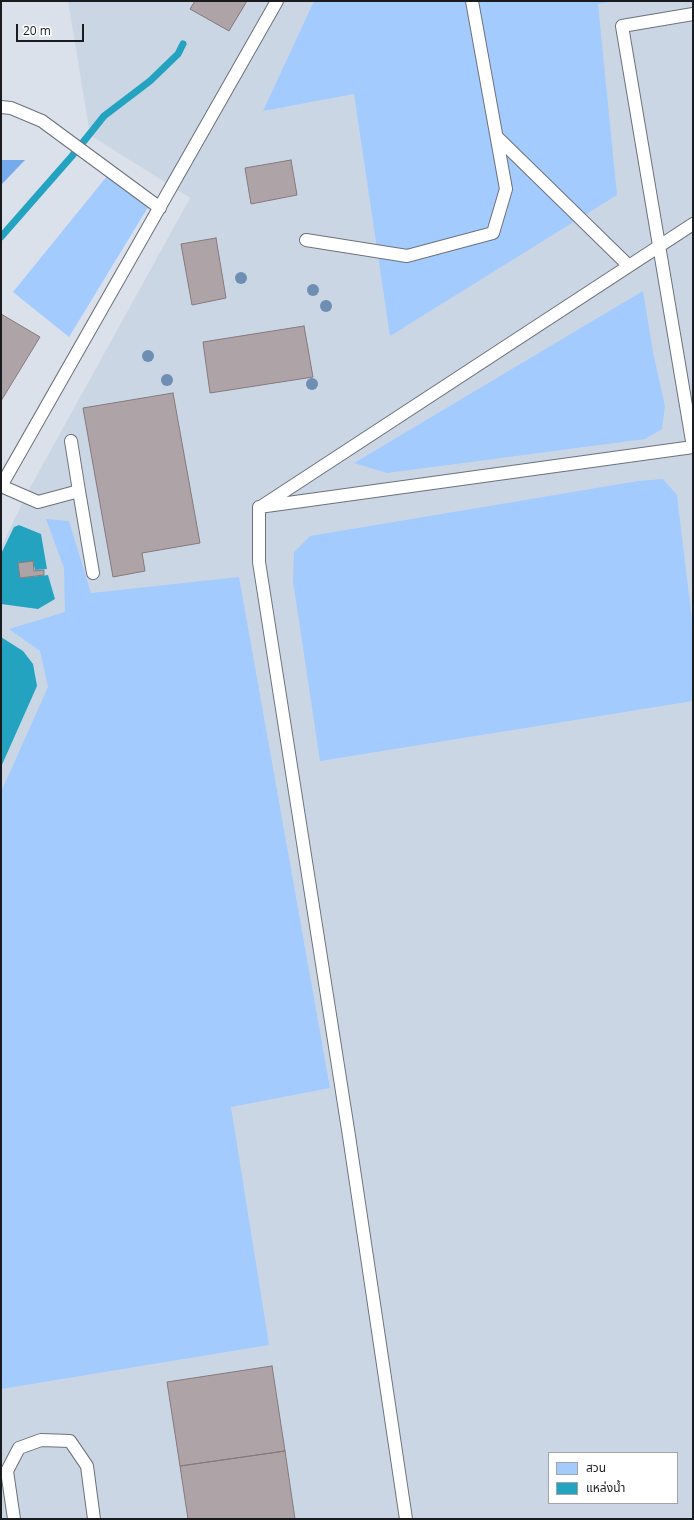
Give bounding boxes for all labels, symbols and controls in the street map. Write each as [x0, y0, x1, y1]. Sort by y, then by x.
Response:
scale bar [18, 16, 86, 42]
text: 20 m [23, 22, 51, 39]
legend [548, 1452, 678, 1504]
text: สวน [586, 1459, 606, 1476]
text: แหล่งน้ำ [586, 1479, 625, 1496]

